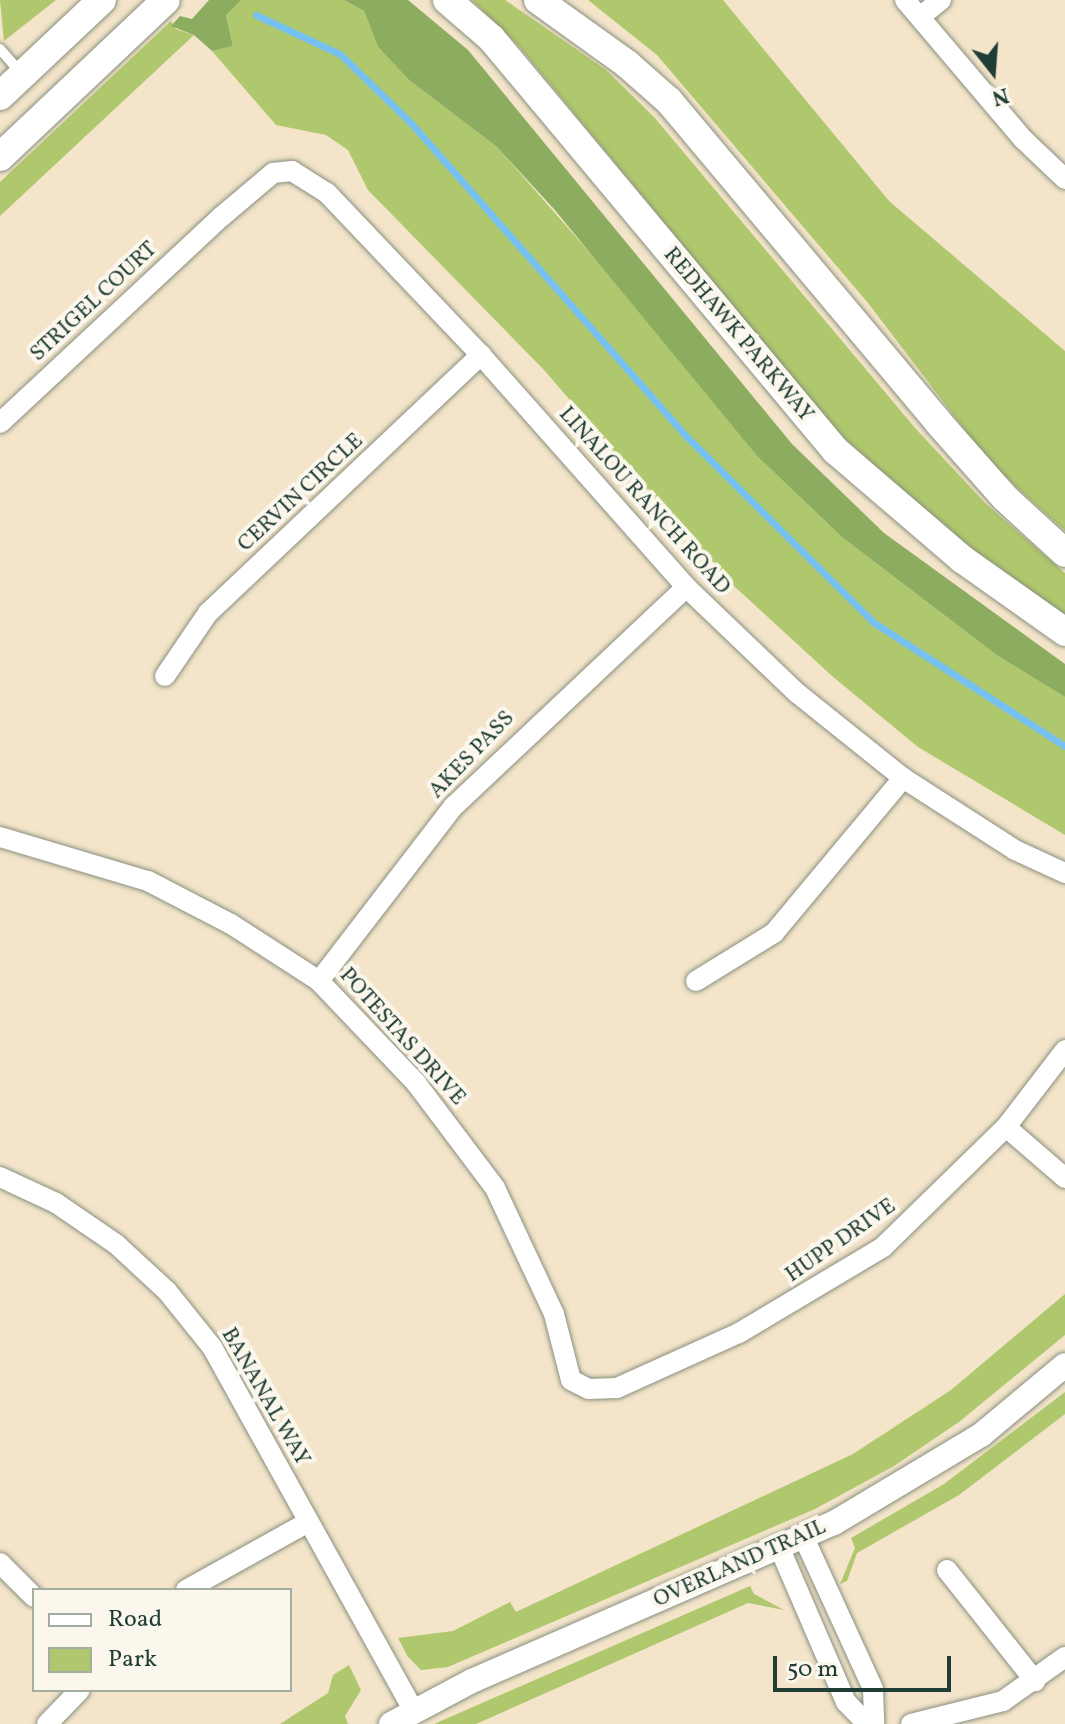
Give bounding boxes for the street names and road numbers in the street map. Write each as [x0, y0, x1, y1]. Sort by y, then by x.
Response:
street label: STRIGEL COURT [25, 237, 163, 367]
street label: REDHAWK PARKWAY [657, 242, 819, 428]
street label: LINALOU RANCH ROAD [553, 402, 735, 600]
street label: CERVIN CIRCLE [233, 428, 369, 558]
street label: AKES PASS [424, 706, 520, 804]
street label: POTESTAS DRIVE [333, 963, 471, 1111]
street label: HUPP DRIVE [781, 1193, 901, 1289]
street label: BANANAL WAY [215, 1323, 315, 1471]
street label: OVERLAND TRAIL [649, 1514, 831, 1614]

